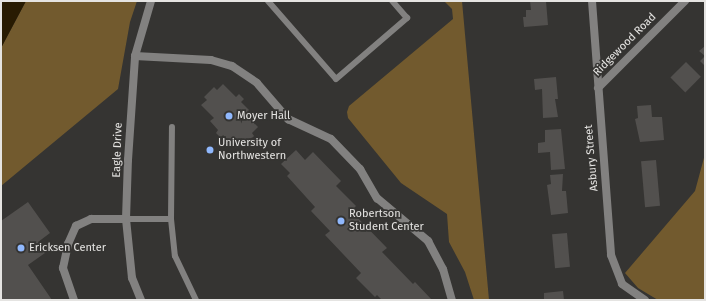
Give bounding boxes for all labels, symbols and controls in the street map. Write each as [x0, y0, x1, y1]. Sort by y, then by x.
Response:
street label: Ridgewood Road [591, 11, 659, 79]
place label: Moyer Hall [237, 109, 290, 123]
marker: Moyer Hall [224, 111, 234, 121]
street label: Eagle Drive [110, 122, 126, 178]
street label: Asbury Street [583, 124, 601, 192]
place label: University of Northwestern [218, 137, 286, 163]
marker: University of Northwestern [205, 145, 215, 155]
place label: Robertson Student Center [349, 208, 424, 234]
marker: Robertson Student Center [336, 216, 346, 226]
place label: Ericksen Center [29, 241, 106, 255]
marker: Ericksen Center [16, 243, 26, 253]

